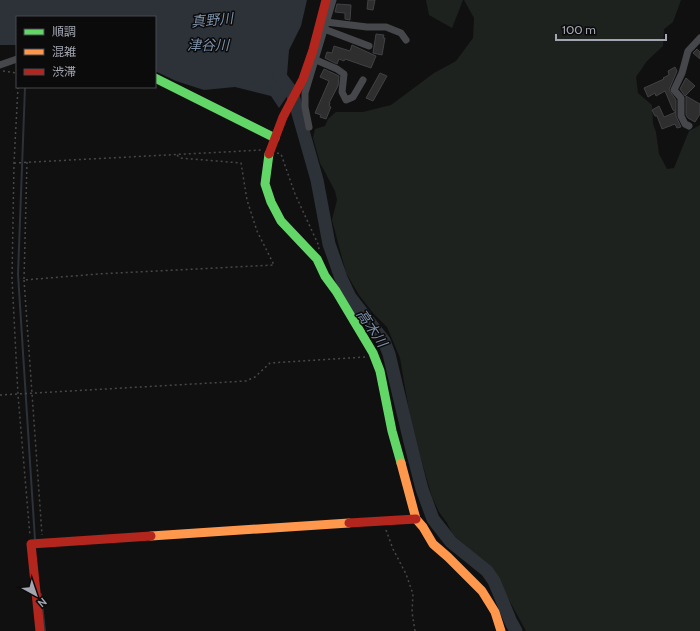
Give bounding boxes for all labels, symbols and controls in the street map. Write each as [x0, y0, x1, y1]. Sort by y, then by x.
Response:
water label: 真野川 [190, 9, 236, 31]
legend [16, 16, 156, 88]
scale bar [556, 16, 666, 42]
text: 100 m [562, 22, 596, 37]
text: 順調 [52, 24, 76, 39]
water label: 津谷川 [187, 36, 231, 54]
text: 混雑 [52, 44, 76, 59]
text: 渋滞 [52, 64, 76, 79]
water label: 高木川 [353, 306, 392, 352]
north arrow [16, 575, 56, 615]
text: N [35, 595, 50, 611]

